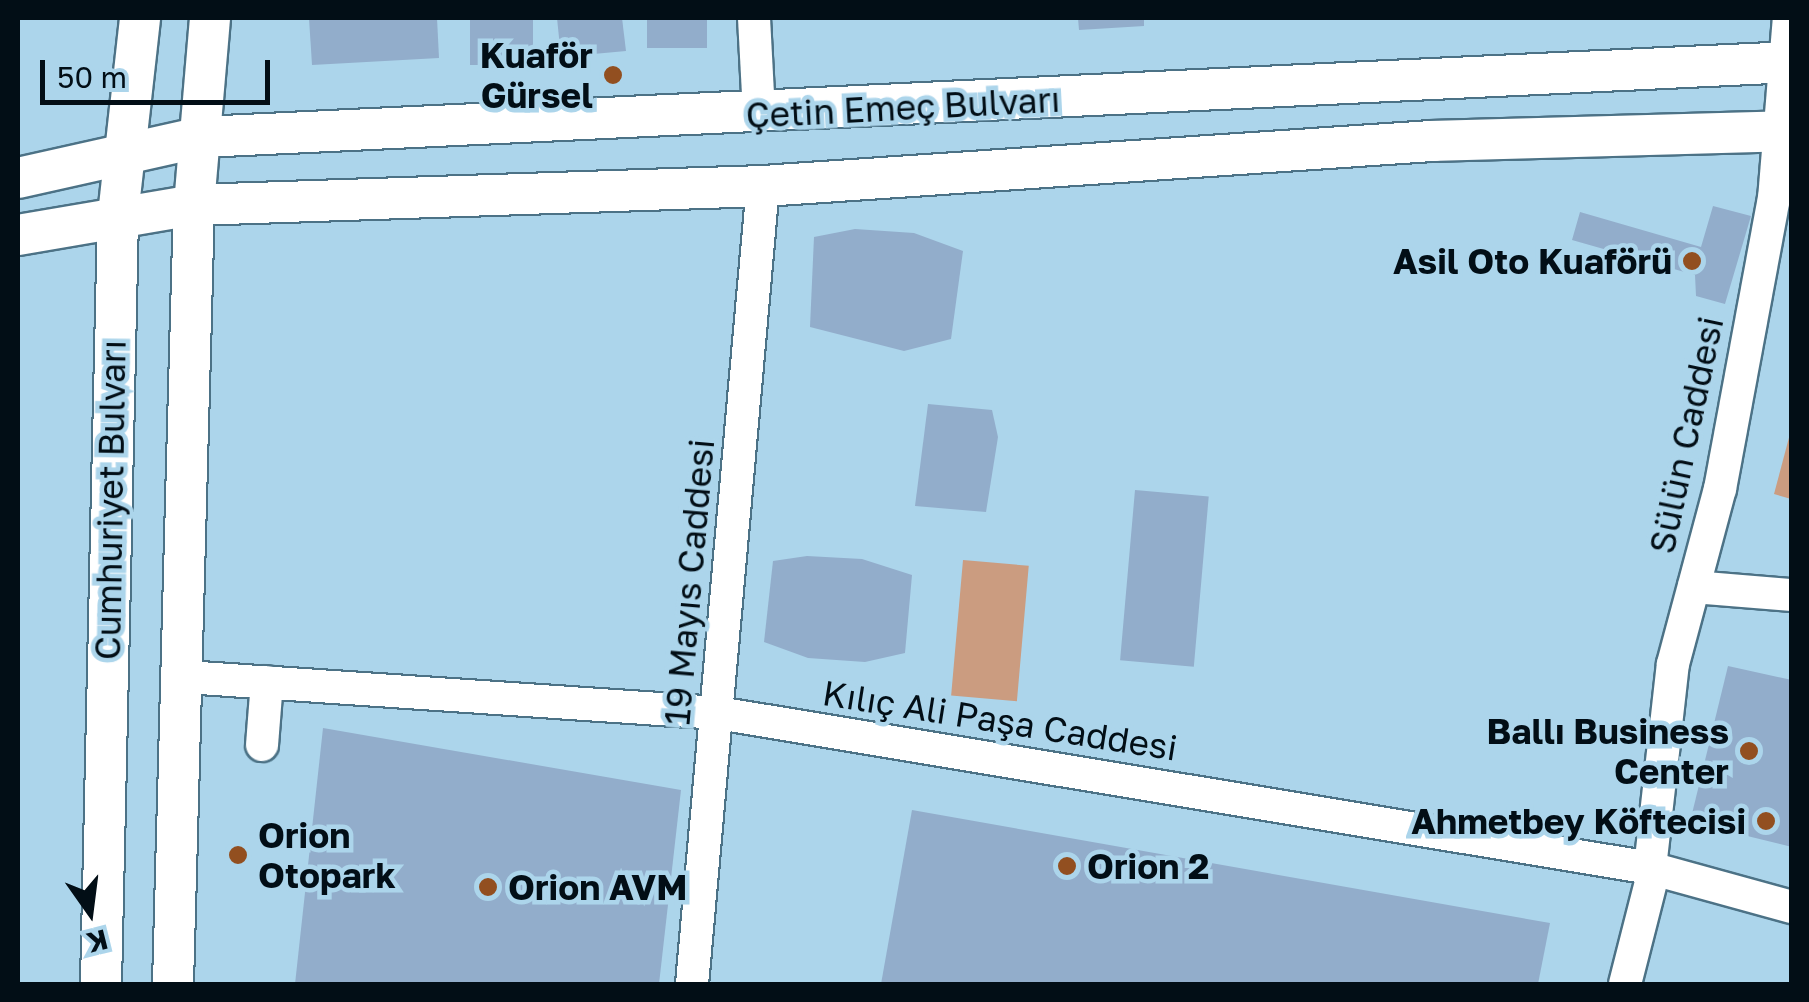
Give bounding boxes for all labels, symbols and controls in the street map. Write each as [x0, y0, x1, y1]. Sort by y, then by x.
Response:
place label: Kuaför Gürsel [480, 34, 593, 116]
scale bar [45, 40, 275, 102]
text: 50 m [57, 59, 127, 95]
marker: Kuaför Gürsel [602, 64, 624, 86]
street label: Çetin Emeç Bulvarı [745, 78, 1061, 136]
place label: Asil Oto Kuaförü [1393, 240, 1672, 282]
marker: Asil Oto Kuaförü [1681, 250, 1703, 272]
street label: Sülün Caddesi [1640, 313, 1732, 557]
street label: Cumhuriyet Bulvarı [86, 340, 134, 660]
street label: 19 Mayıs Caddesi [656, 437, 722, 727]
street label: Kılıç Ali Paşa Caddesi [820, 671, 1180, 769]
place label: Ballı Business Center [1487, 710, 1729, 792]
marker: Ballı Business Center [1738, 740, 1760, 762]
place label: Ahmetbey Köftecisi [1411, 800, 1746, 842]
marker: Ahmetbey Köftecisi [1755, 810, 1777, 832]
place label: Orion Otopark [258, 814, 396, 896]
marker: Orion Otopark [227, 844, 249, 866]
place label: Orion 2 [1087, 845, 1209, 887]
marker: Orion 2 [1056, 855, 1078, 877]
north arrow [40, 862, 140, 962]
place label: Orion AVM [508, 866, 687, 908]
marker: Orion AVM [477, 876, 499, 898]
text: K [84, 923, 111, 960]

